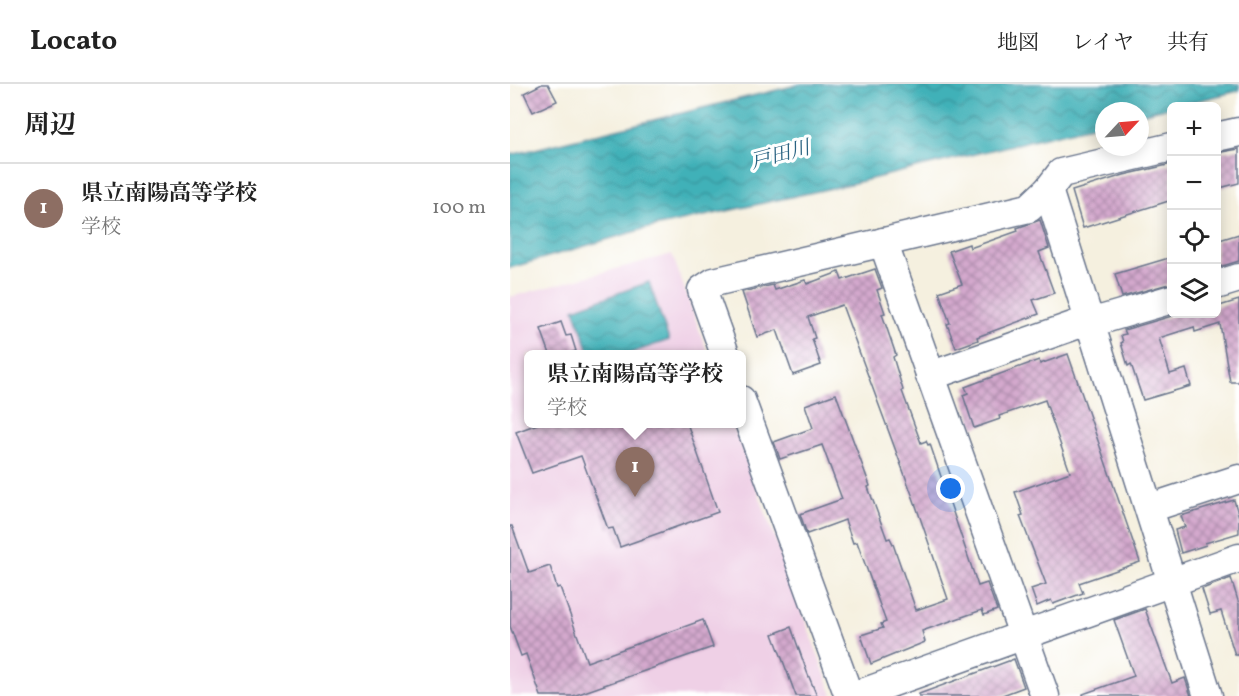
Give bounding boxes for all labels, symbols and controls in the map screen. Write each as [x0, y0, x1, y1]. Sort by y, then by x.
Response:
text: Locato [30, 22, 117, 61]
text: 地図 [997, 29, 1039, 58]
text: レイヤ [1072, 29, 1134, 58]
text: 共有 [1167, 29, 1209, 58]
north arrow [1095, 102, 1149, 156]
map controls [1167, 102, 1221, 318]
button: + [1167, 102, 1221, 156]
text: 周辺 [24, 108, 76, 144]
water label: 戸田川 [748, 134, 815, 177]
button: − [1167, 156, 1221, 210]
text: 県立南陽高等学校 [81, 179, 257, 210]
text: 1 [39, 194, 48, 222]
text: 100 m [432, 194, 486, 222]
button: locate [1167, 210, 1221, 264]
text: 学校 [81, 214, 121, 242]
button: layers [1167, 264, 1221, 318]
popup [524, 350, 746, 428]
text: 県立南陽高等学校 [547, 360, 723, 391]
text: 学校 [547, 395, 587, 423]
pin: 1 [616, 448, 654, 497]
your location [936, 474, 965, 503]

